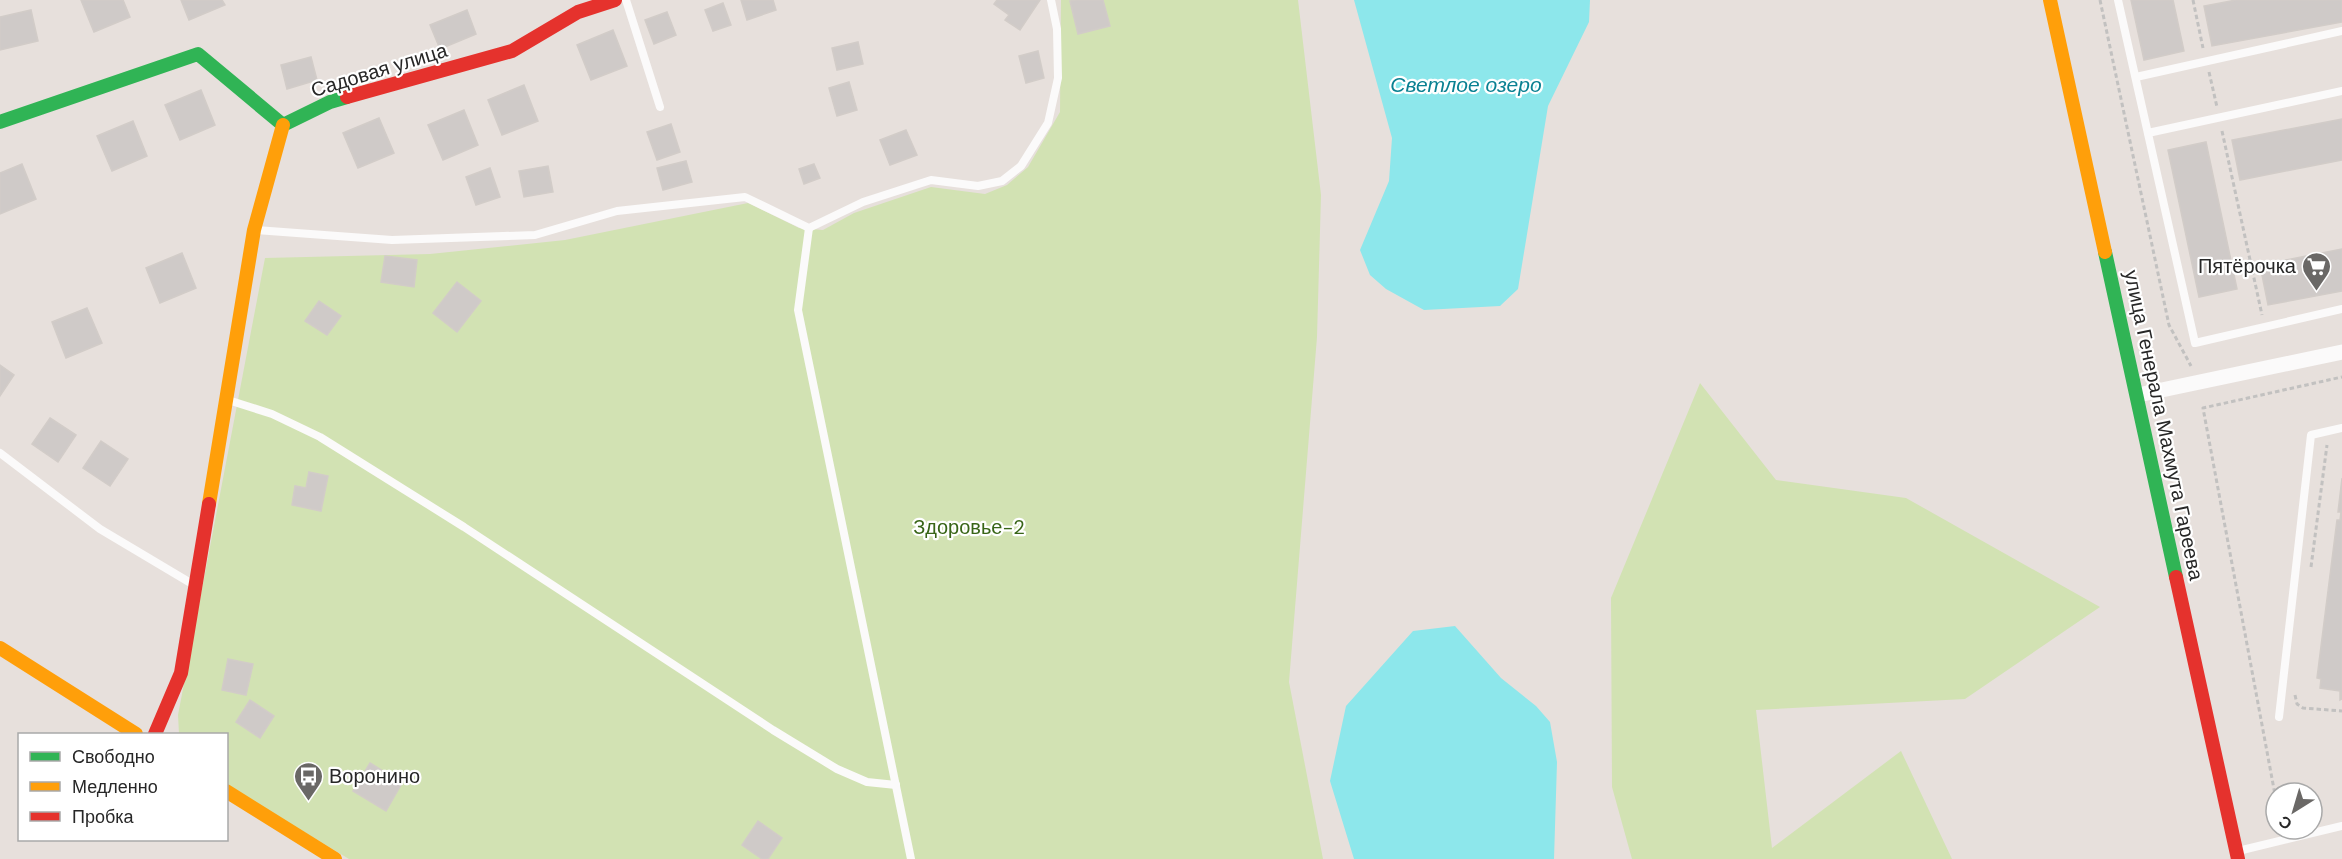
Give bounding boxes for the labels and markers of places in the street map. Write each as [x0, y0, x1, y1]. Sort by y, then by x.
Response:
supermarket icon: Пятёрочка [2301, 250, 2333, 292]
place label: Пятёрочка [2198, 253, 2297, 279]
bus stop icon: Воронино [292, 760, 324, 802]
place label: Воронино [329, 763, 420, 789]

